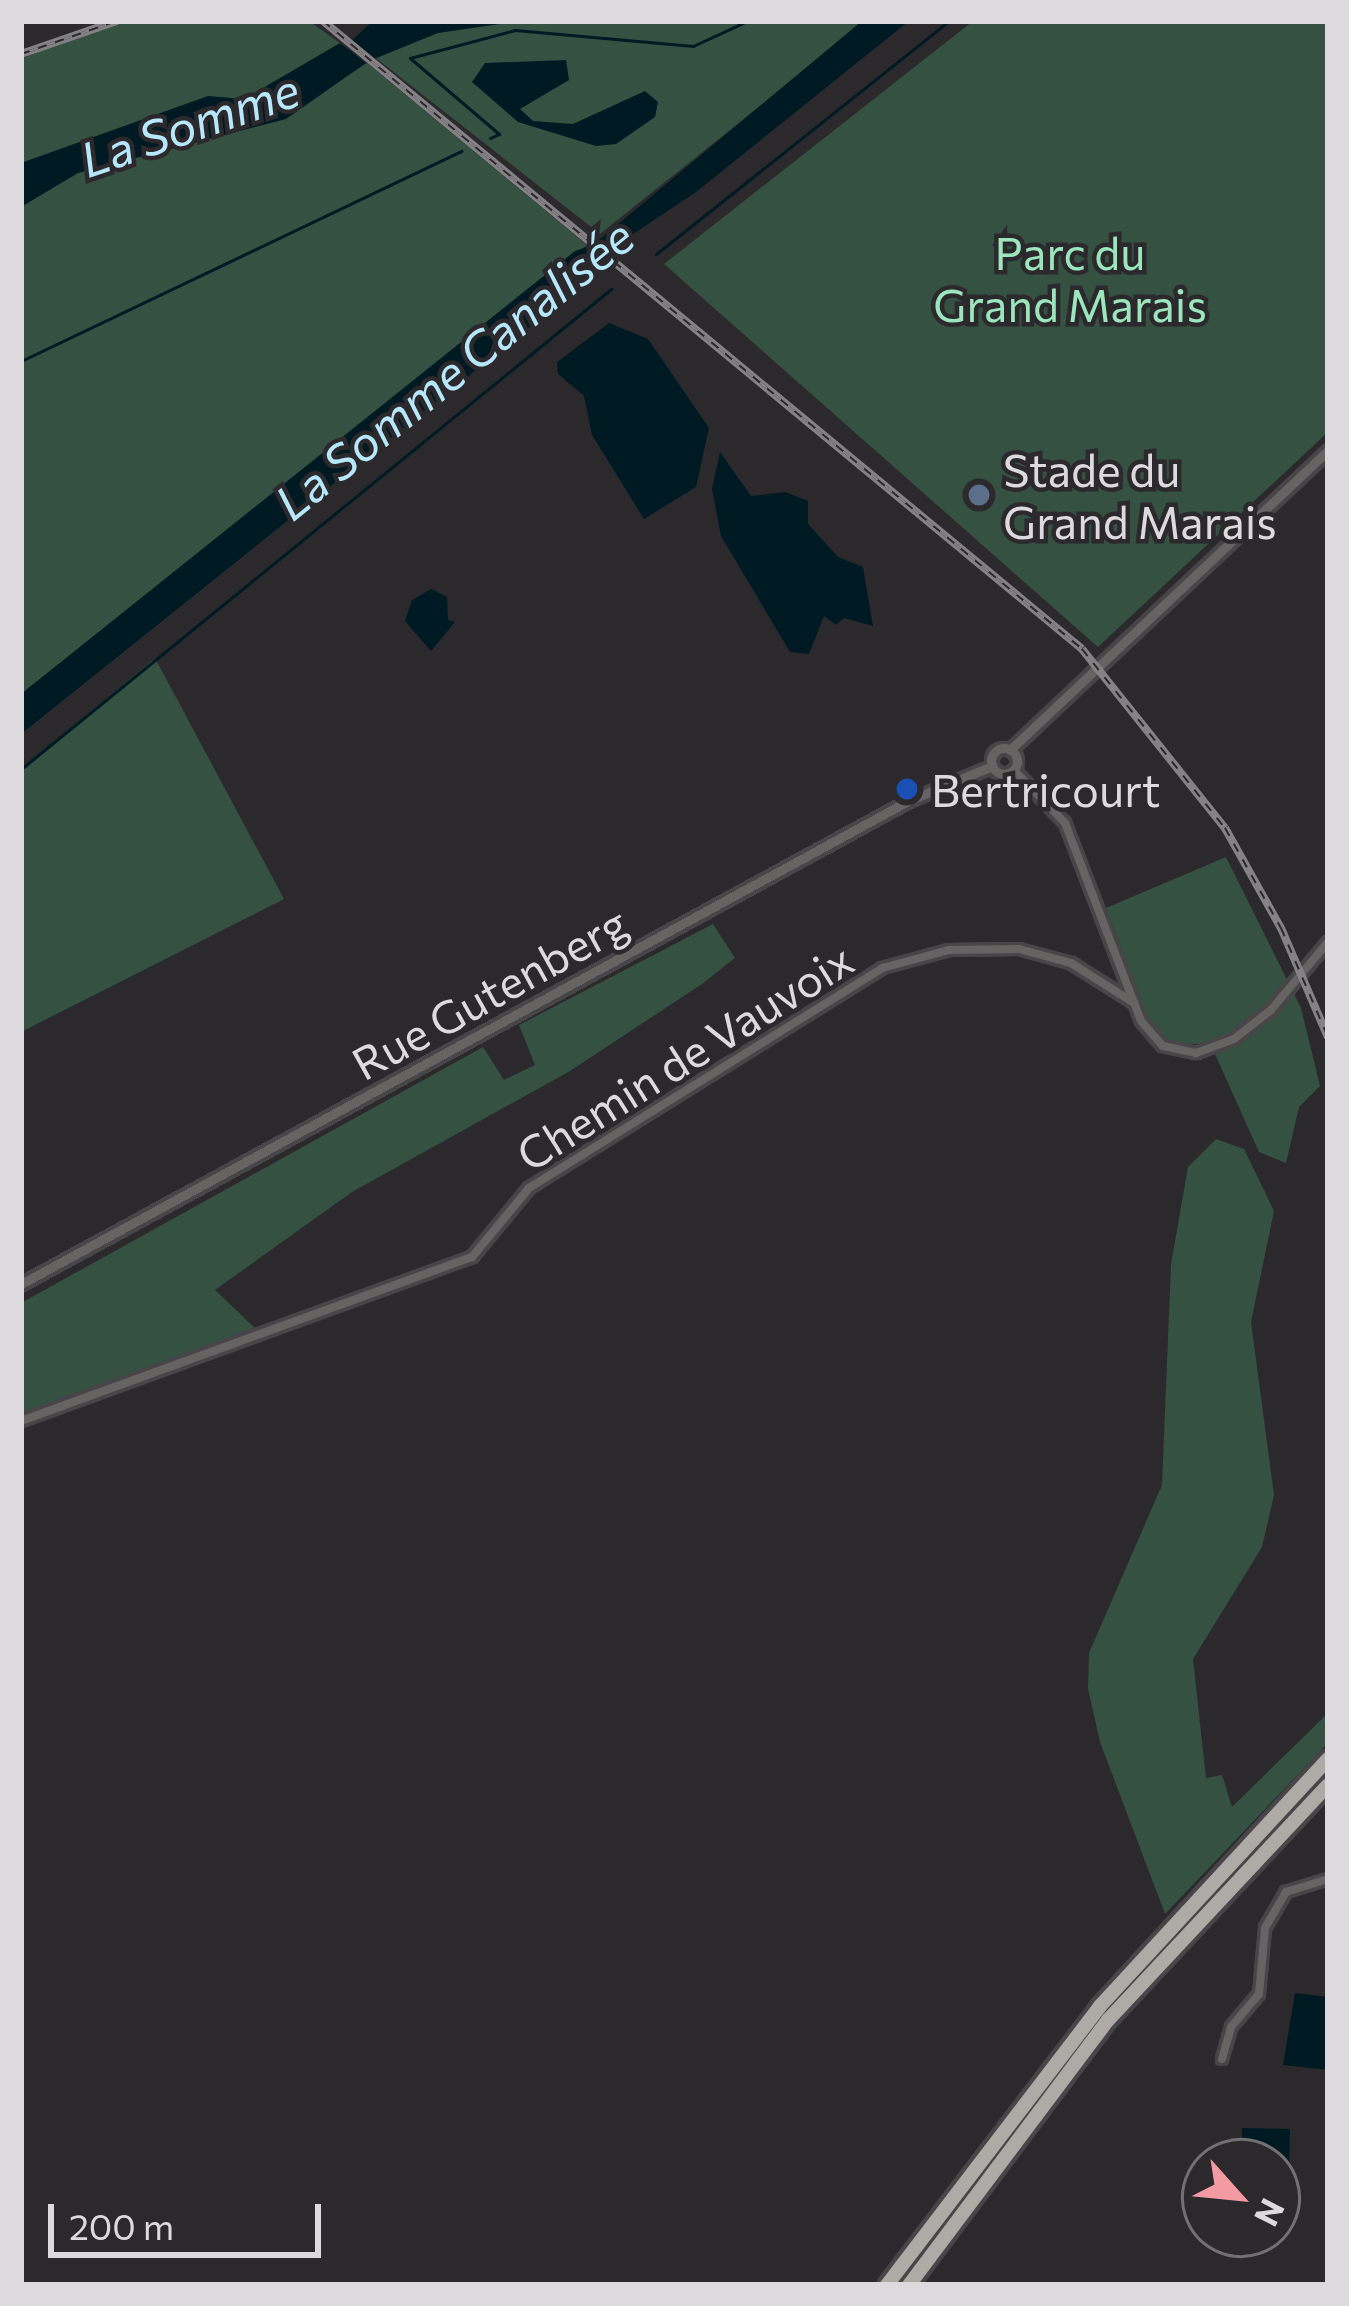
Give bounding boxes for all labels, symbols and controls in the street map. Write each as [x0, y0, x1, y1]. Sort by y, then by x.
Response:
water label: La Somme [72, 59, 306, 187]
water label: La Somme Canalisée [262, 206, 644, 530]
park label: Parc du Grand Marais [933, 225, 1207, 331]
place label: Stade du Grand Marais [1003, 442, 1277, 548]
marker: Stade du Grand Marais [966, 482, 992, 508]
place label: Bertricourt [931, 762, 1160, 816]
marker: Bertricourt [894, 776, 920, 802]
street label: Rue Gutenberg [342, 894, 636, 1090]
street label: Chemin de Vauvoix [506, 931, 862, 1181]
north arrow [1181, 2138, 1301, 2258]
scale bar [54, 2180, 327, 2254]
text: N [1247, 2193, 1295, 2234]
text: 200 m [69, 2203, 174, 2247]

